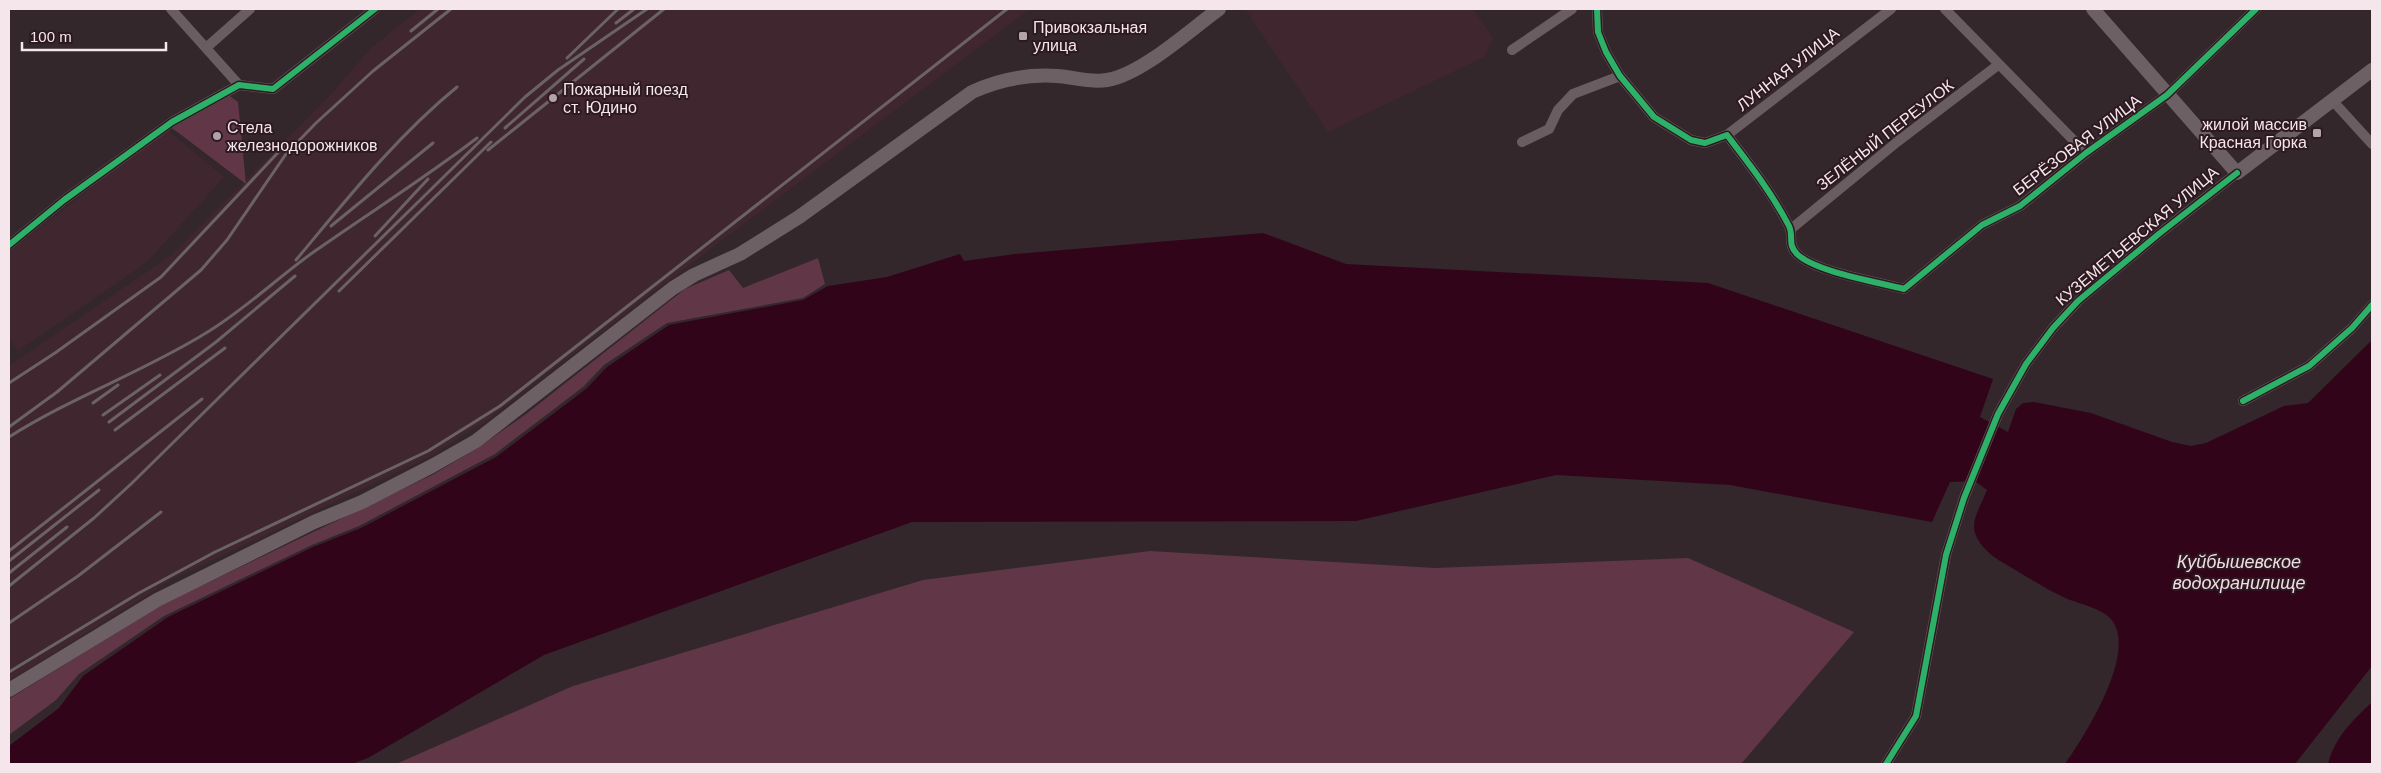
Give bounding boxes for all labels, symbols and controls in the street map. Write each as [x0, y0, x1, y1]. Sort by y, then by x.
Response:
place label: Привокзальная улица [1033, 19, 1147, 54]
scale bar [22, 20, 166, 52]
street label: ЛУННАЯ УЛИЦА [1734, 24, 1843, 114]
text: 100 m [30, 28, 72, 45]
marker: Привокзальная улица [1017, 30, 1029, 42]
street label: ЗЕЛЁНЫЙ ПЕРЕУЛОК [1813, 75, 1957, 194]
place label: Пожарный поезд ст. Юдино [563, 81, 689, 116]
street label: БЕРЁЗОВАЯ УЛИЦА [2010, 91, 2144, 199]
marker: Пожарный поезд ст. Юдино [547, 92, 559, 104]
place label: жилой массив Красная Горка [2199, 116, 2307, 151]
place label: Стела железнодорожников [227, 119, 378, 154]
marker: жилой массив Красная Горка [2311, 127, 2323, 139]
marker: Стела железнодорожников [211, 130, 223, 142]
street label: КУЗЕМЕТЬЕВСКАЯ УЛИЦА [2052, 163, 2222, 309]
water label: Куйбышевское водохранилище [2172, 552, 2306, 593]

